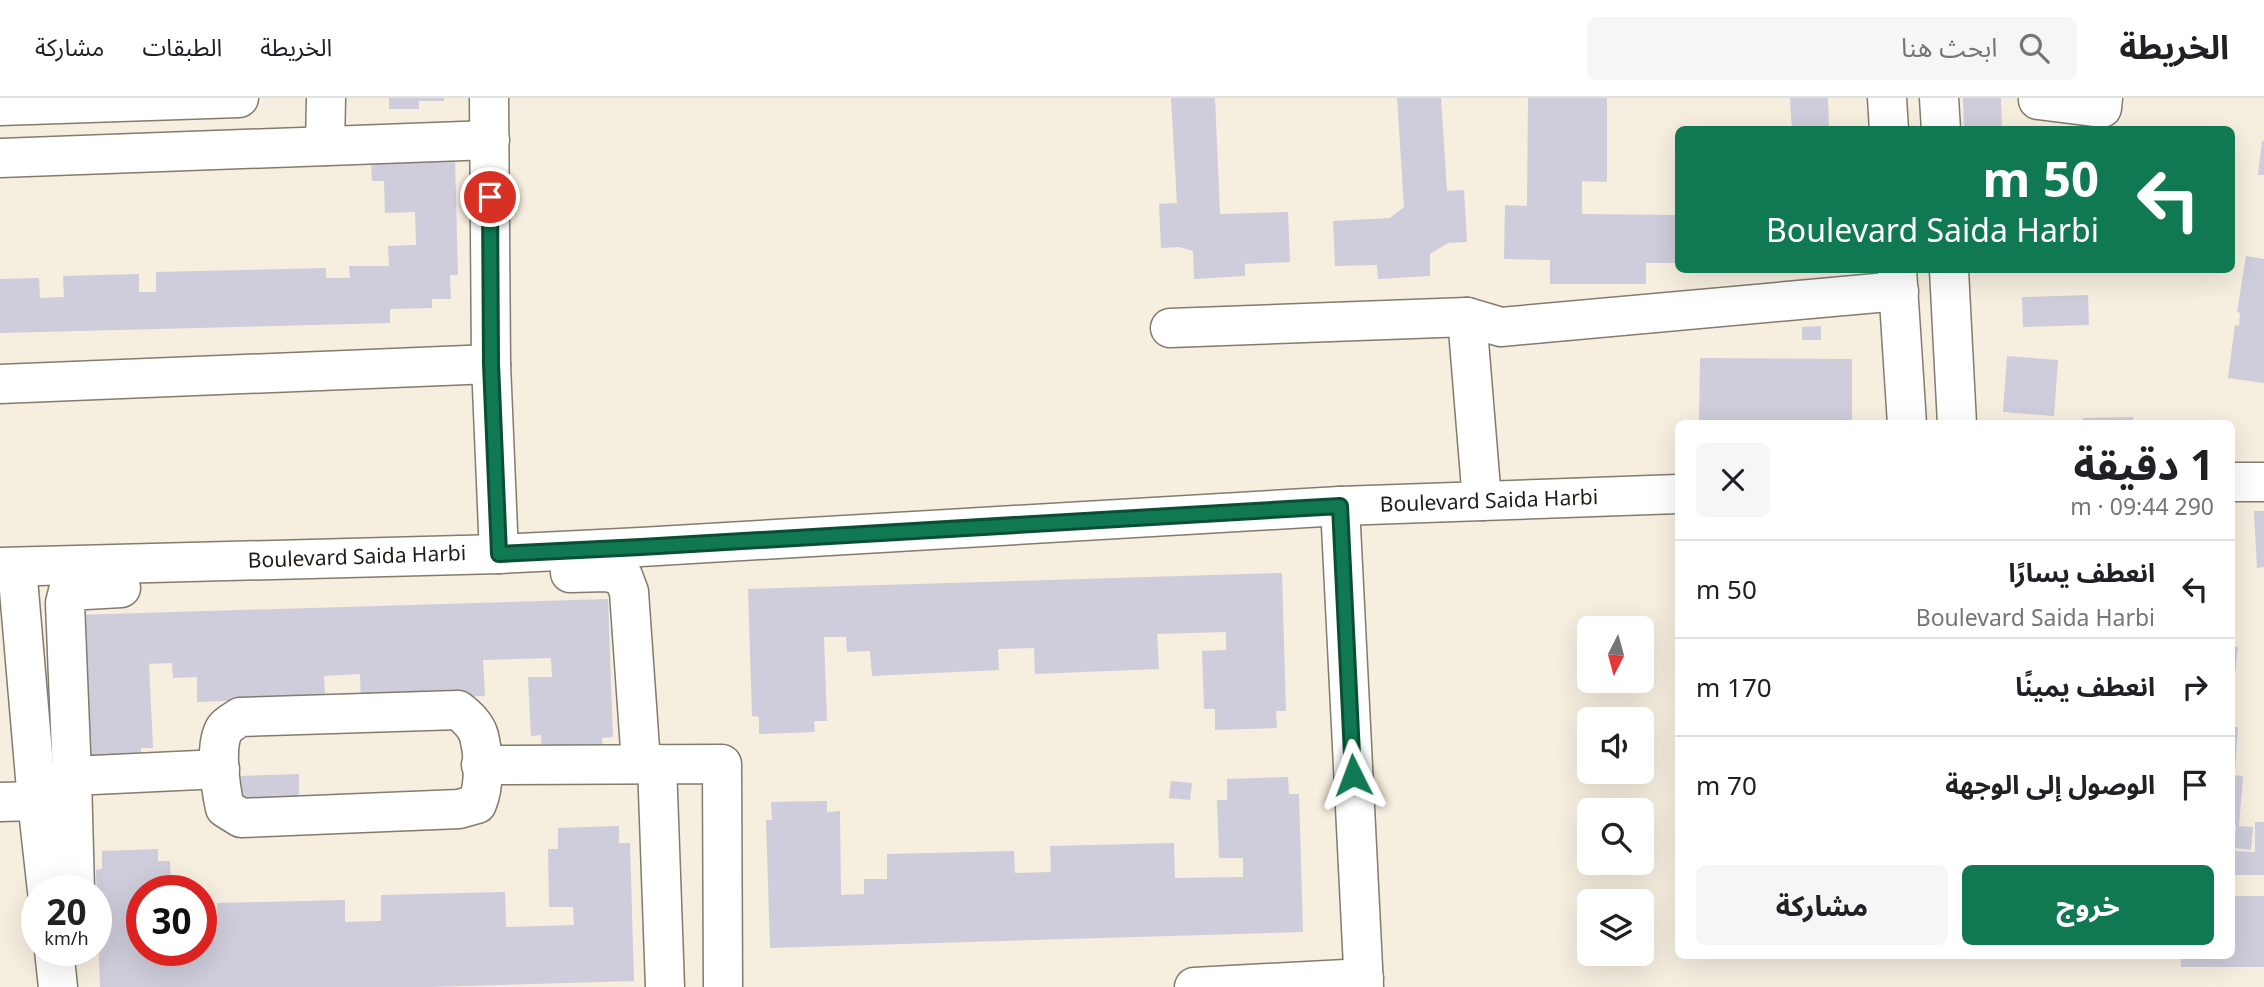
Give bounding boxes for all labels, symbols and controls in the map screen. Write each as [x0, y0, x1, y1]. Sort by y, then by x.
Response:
search box [1587, 17, 2077, 80]
text: الخريطة [2119, 24, 2229, 69]
text: ابحث هنا [1901, 29, 1997, 65]
icon: search [2015, 29, 2053, 67]
text: مشاركة [35, 30, 104, 63]
text: الطبقات [142, 30, 222, 63]
text: الخريطة [260, 30, 332, 63]
text: 50 m [1982, 145, 2099, 211]
icon: left [2123, 154, 2214, 245]
pin [460, 167, 520, 227]
icon: arrive [471, 178, 509, 216]
text: Boulevard Saida Harbi [1766, 208, 2099, 251]
text: 1 دقيقة [2073, 435, 2214, 492]
button: close [1696, 443, 1770, 517]
street label: Boulevard Saida Harbi [1379, 482, 1599, 518]
text: 290 m · 09:44 [2070, 490, 2214, 522]
street label: Boulevard Saida Harbi [247, 538, 467, 574]
text: انعطف يسارًا [2009, 554, 2155, 590]
icon: left [2176, 570, 2214, 608]
text: 50 m [1696, 571, 1757, 607]
text: Boulevard Saida Harbi [1916, 601, 2155, 633]
north arrow [1577, 616, 1654, 693]
map controls [1577, 616, 1654, 966]
text: انعطف يمينًا [2015, 668, 2155, 704]
icon: right [2176, 668, 2214, 706]
text: 170 m [1696, 669, 1772, 705]
button: sound [1577, 707, 1654, 784]
position arrow [1316, 738, 1390, 812]
text: الوصول إلى الوجهة [1945, 766, 2155, 802]
icon: arrive [2176, 766, 2214, 804]
text: 70 m [1696, 767, 1757, 803]
button: search [1577, 798, 1654, 875]
button: مشاركة [1696, 865, 1948, 945]
button: خروج [1962, 865, 2214, 945]
speed limit sign: 30 [126, 875, 217, 966]
text: 20 [46, 888, 87, 935]
button: layers [1577, 889, 1654, 966]
text: km/h [44, 926, 89, 950]

